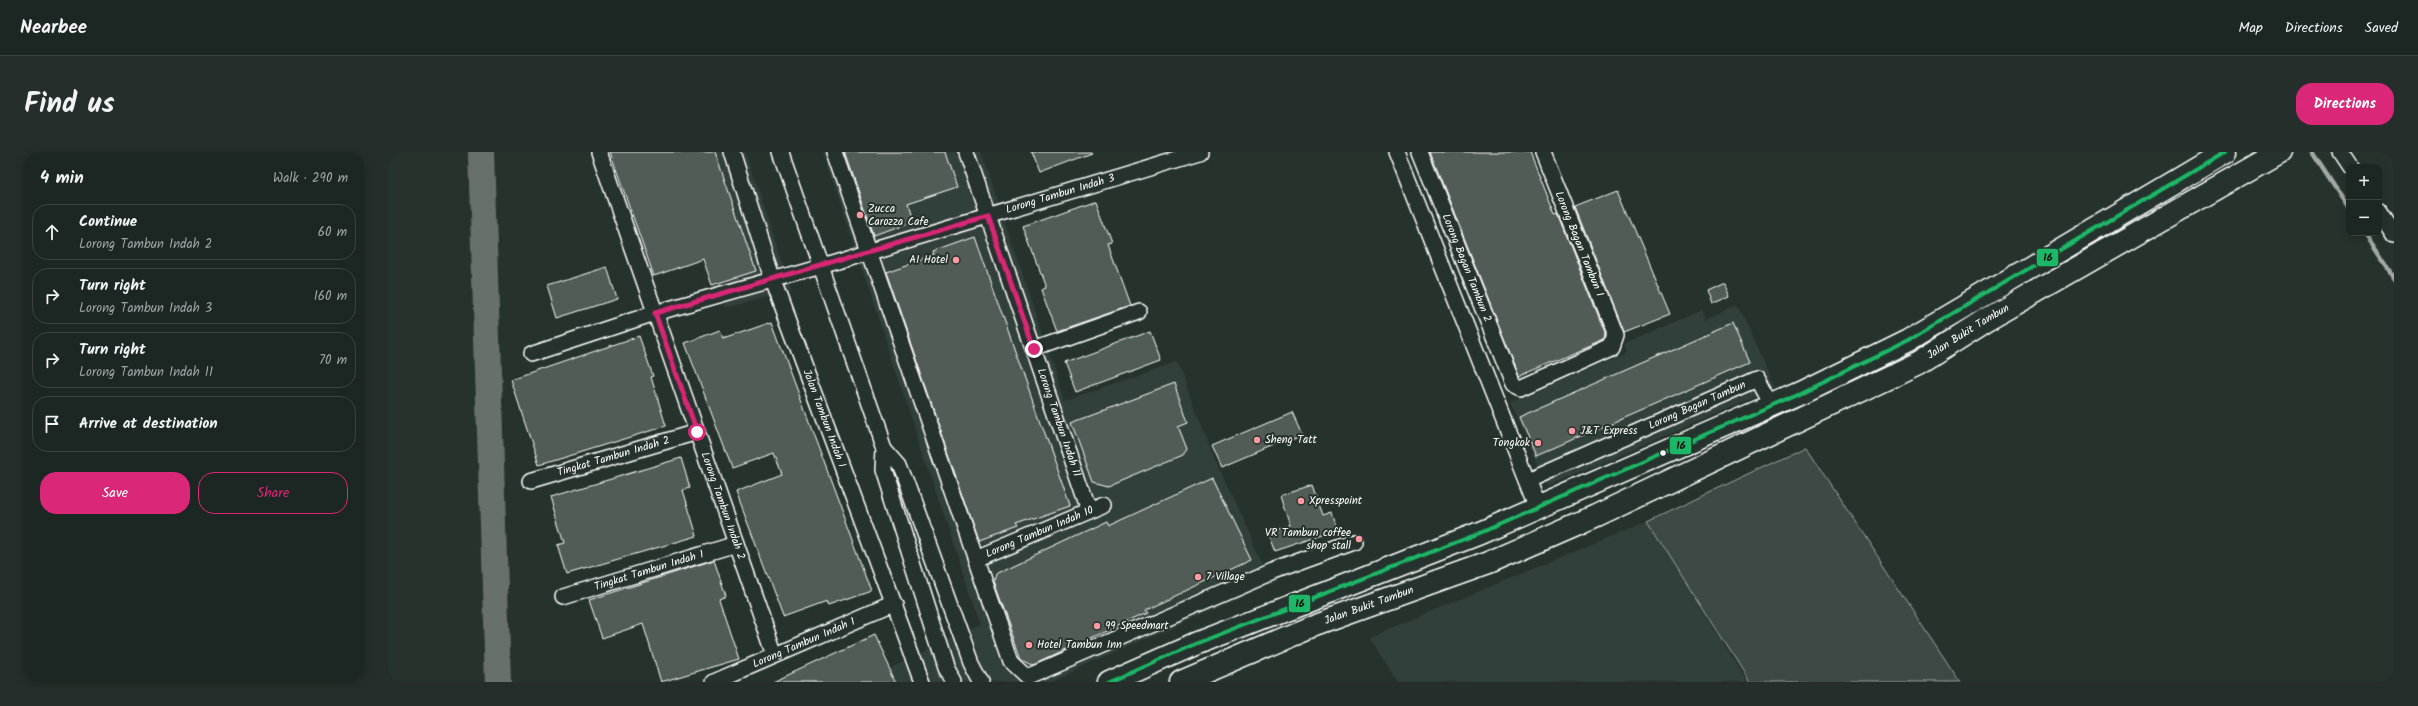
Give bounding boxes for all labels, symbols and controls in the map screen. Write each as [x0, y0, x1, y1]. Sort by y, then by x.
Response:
text: Nearbee [20, 13, 87, 43]
text: Map [2238, 17, 2263, 39]
text: Directions [2285, 17, 2343, 39]
text: Saved [2365, 17, 2398, 39]
text: Find us [24, 82, 115, 127]
button: Directions [2296, 83, 2394, 125]
map controls [2346, 164, 2382, 236]
button: + [2346, 164, 2382, 200]
text: 4 min [40, 165, 84, 192]
text: Walk · 290 m [273, 168, 348, 189]
street label: Lorong Tambun Indah 3 [1004, 169, 1117, 219]
street label: Lorong Bagan Tambun 1 [1550, 188, 1608, 300]
place label: Zucca Carozza Cafe [868, 200, 929, 231]
button: − [2346, 200, 2382, 236]
text: Continue [79, 210, 137, 234]
marker: Zucca Carozza Cafe [855, 210, 865, 220]
street label: Lorong Bagan Tambun 2 [1437, 211, 1496, 325]
icon: ahead [41, 221, 63, 243]
text: 60 m [318, 222, 347, 243]
text: Lorong Tambun Indah 2 [79, 234, 212, 255]
line badge: 16 [2036, 248, 2059, 267]
text: 16 [2043, 249, 2053, 267]
place label: A1 Hotel [909, 251, 948, 269]
marker: A1 Hotel [951, 255, 961, 265]
text: Turn right [79, 274, 146, 298]
icon: right [41, 285, 63, 307]
text: 160 m [314, 286, 347, 307]
text: Lorong Tambun Indah 3 [79, 298, 212, 319]
street label: Jalan Bukit Tambun [1924, 299, 2013, 364]
text: Turn right [79, 338, 146, 362]
route end [1025, 340, 1043, 358]
icon: right [41, 349, 63, 371]
text: 70 m [319, 350, 347, 371]
text: Lorong Tambun Indah 11 [79, 362, 213, 383]
street label: Lorong Tambun Indah 11 [1032, 366, 1086, 479]
street label: Jalan Tambun Indah 1 [798, 367, 851, 470]
street label: Lorong Bagan Tambun [1646, 376, 1749, 435]
text: Arrive at destination [79, 412, 218, 436]
icon: arrive [41, 413, 63, 435]
place label: J&T Express [1580, 422, 1638, 440]
route start [688, 423, 706, 441]
marker: J&T Express [1567, 426, 1577, 436]
place label: Sheng Tatt [1265, 431, 1317, 449]
street label: Tingkat Tambun Indah 2 [555, 432, 672, 482]
place label: Tongkok [1493, 434, 1531, 452]
marker: Sheng Tatt [1252, 435, 1262, 445]
line badge: 16 [1669, 436, 1692, 455]
text: 16 [1676, 437, 1686, 455]
marker: Tongkok [1533, 438, 1543, 448]
unlabelled marker [1658, 448, 1668, 458]
street label: Lorong Tambun Indah 2 [696, 450, 750, 562]
button: Save [40, 472, 190, 514]
button: Share [198, 472, 348, 514]
place label: Xpresspoint [1309, 492, 1363, 510]
marker: Xpresspoint [1296, 496, 1306, 506]
street label: Lorong Tambun Indah 10 [983, 501, 1097, 563]
place label: VR Tambun coffee shop stall [1265, 524, 1351, 555]
marker: VR Tambun coffee shop stall [1354, 534, 1364, 544]
street label: Tingkat Tambun Indah 1 [592, 545, 706, 596]
place label: 7 Village [1206, 568, 1245, 586]
marker: 7 Village [1193, 572, 1203, 582]
street label: Jalan Bukit Tambun [1322, 581, 1416, 630]
line badge: 16 [1288, 594, 1311, 613]
text: 16 [1295, 595, 1305, 613]
street label: Lorong Tambun Indah 1 [750, 613, 858, 673]
place label: 99 Speedmart [1105, 617, 1169, 635]
marker: 99 Speedmart [1092, 621, 1102, 631]
place label: Hotel Tambun Inn [1037, 636, 1122, 654]
marker: Hotel Tambun Inn [1024, 640, 1034, 650]

